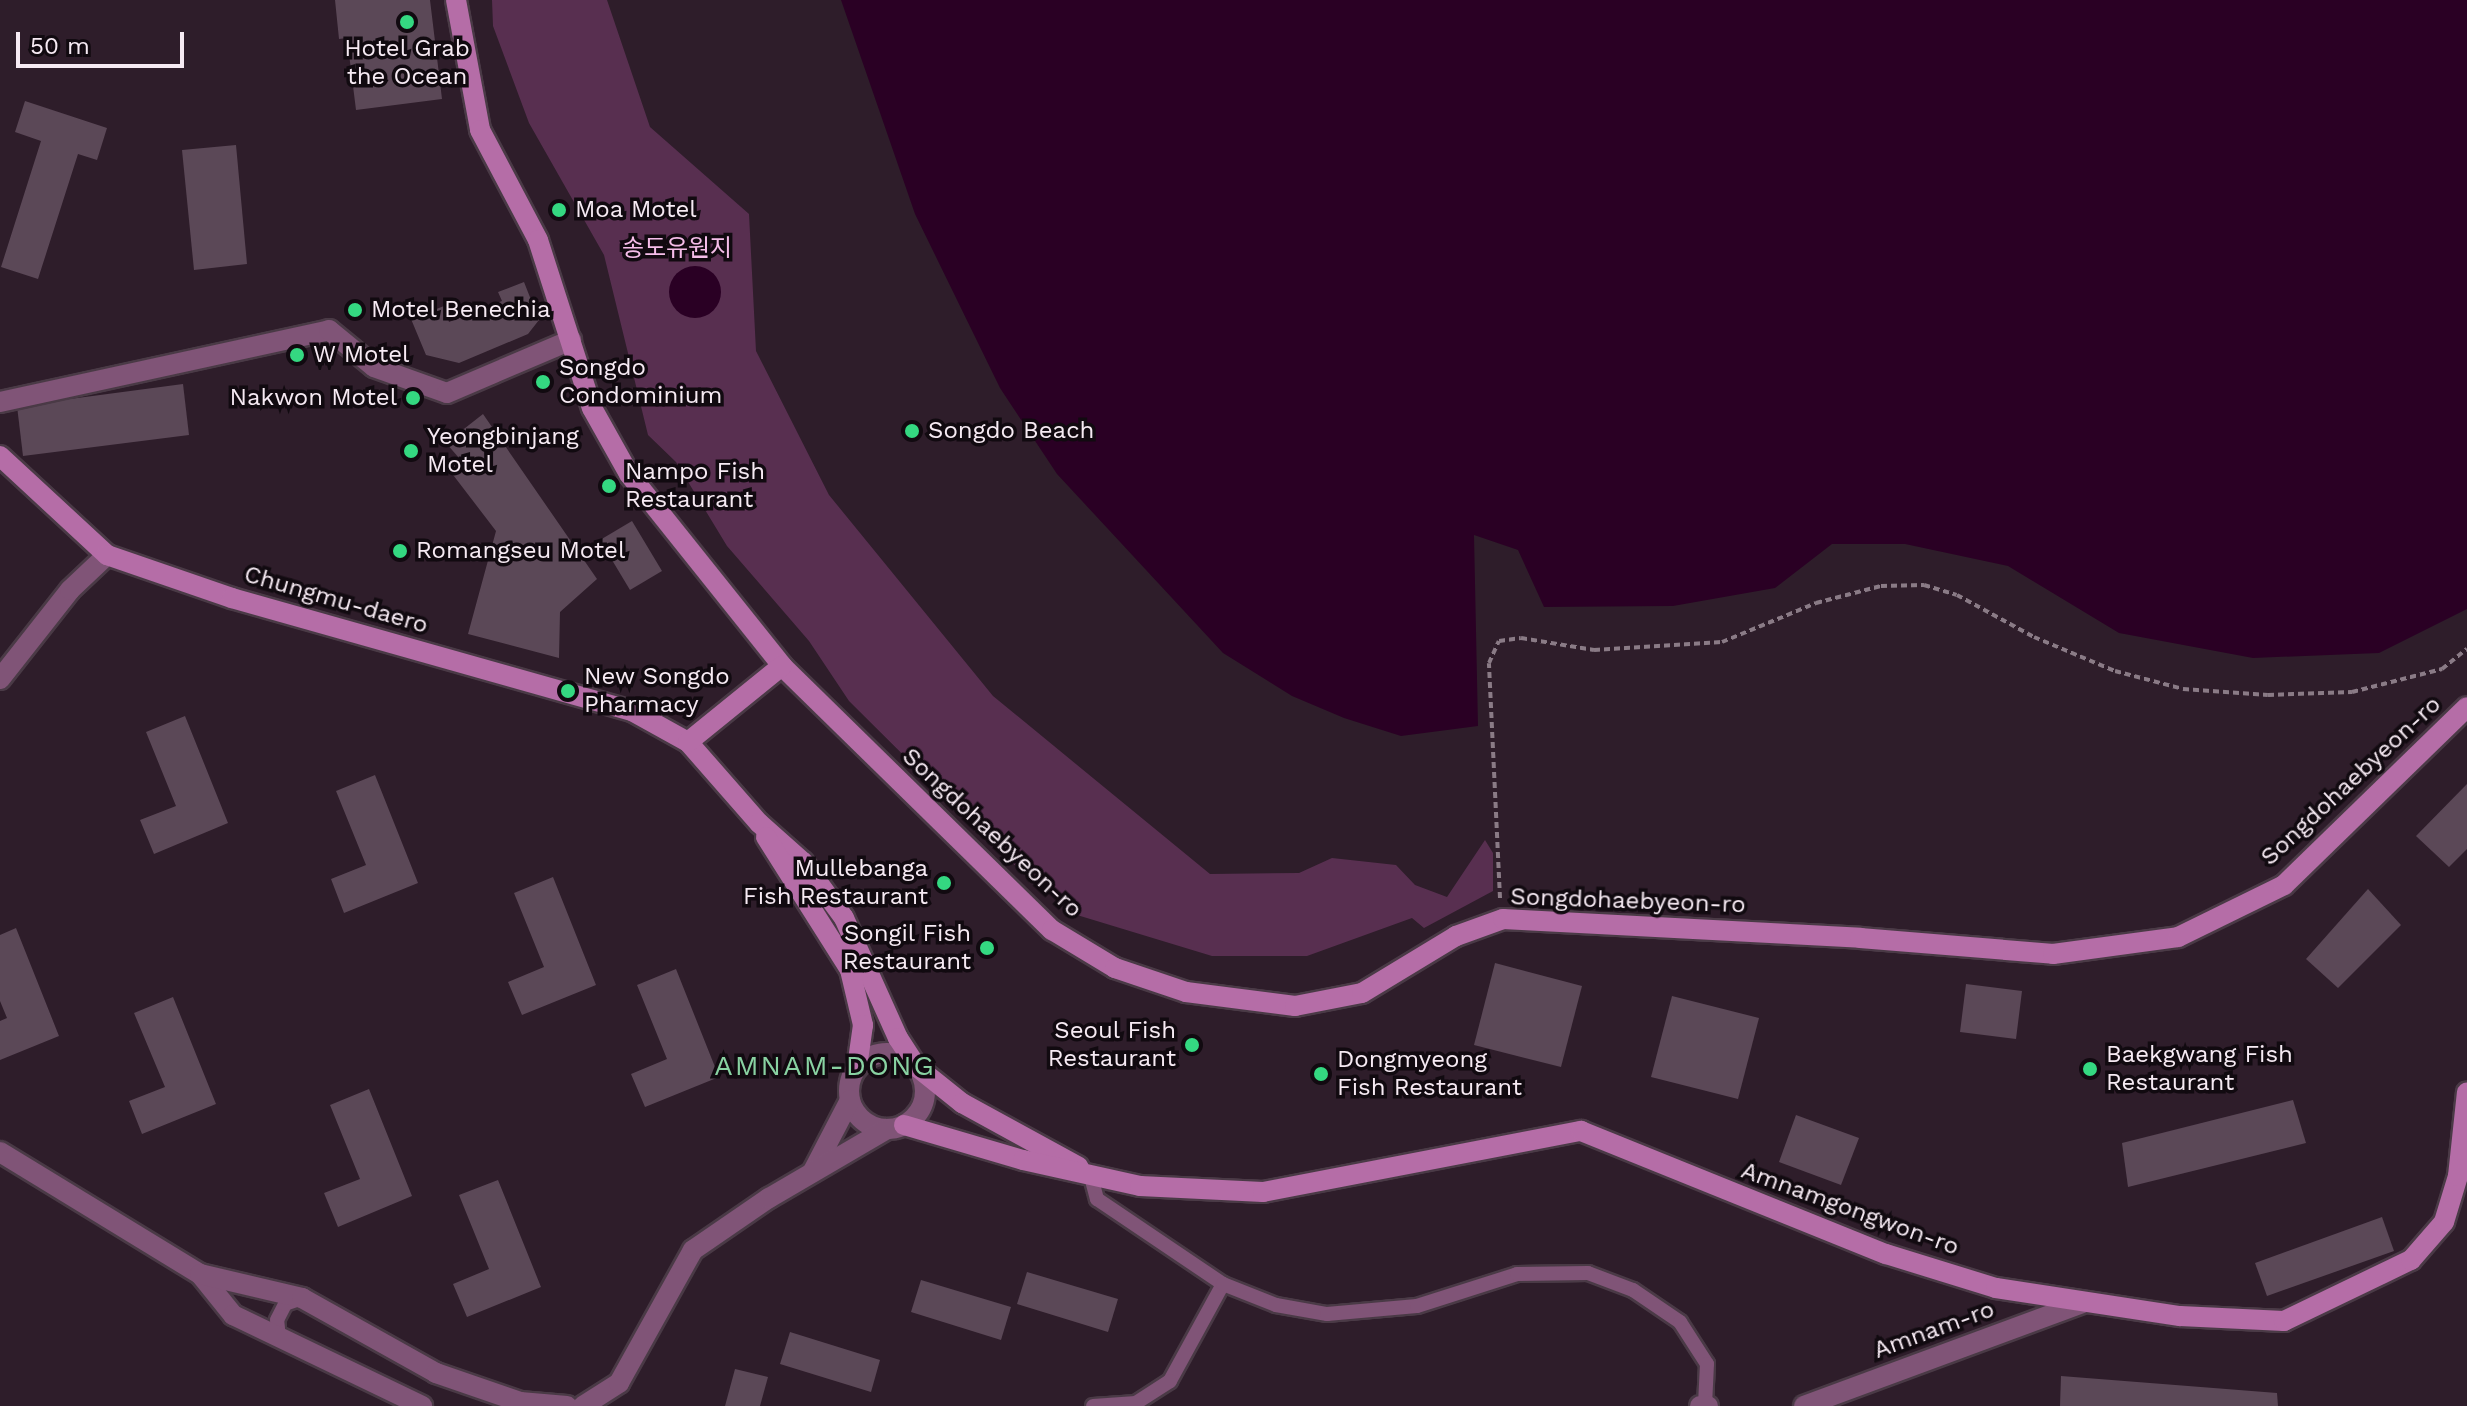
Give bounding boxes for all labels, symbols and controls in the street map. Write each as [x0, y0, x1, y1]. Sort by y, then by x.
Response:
marker: Hotel Grab the Ocean [398, 13, 416, 31]
scale bar [20, 16, 188, 66]
text: 50 m [30, 32, 90, 60]
place label: Hotel Grab the Ocean [344, 35, 470, 91]
place label: Moa Motel [575, 196, 697, 224]
marker: Moa Motel [550, 201, 568, 219]
park label: 송도유원지 [622, 235, 732, 263]
place label: Motel Benechia [371, 296, 551, 324]
marker: Motel Benechia [346, 301, 364, 319]
place label: W Motel [313, 341, 410, 369]
marker: W Motel [288, 346, 306, 364]
place label: Songdo Condominium [559, 354, 722, 410]
marker: Songdo Condominium [534, 373, 552, 391]
place label: Nakwon Motel [229, 384, 397, 412]
marker: Nakwon Motel [404, 389, 422, 407]
place label: Songdo Beach [928, 417, 1094, 445]
marker: Songdo Beach [903, 422, 921, 440]
place label: Yeongbinjang Motel [427, 423, 579, 479]
marker: Yeongbinjang Motel [402, 442, 420, 460]
place label: Nampo Fish Restaurant [625, 458, 765, 514]
marker: Nampo Fish Restaurant [600, 477, 618, 495]
place label: Romangseu Motel [416, 537, 625, 565]
marker: Romangseu Motel [391, 542, 409, 560]
street label: Chungmu-daero [241, 560, 431, 640]
place label: New Songdo Pharmacy [584, 663, 730, 719]
marker: New Songdo Pharmacy [559, 682, 577, 700]
street label: Songdohaebyeon-ro [2255, 690, 2447, 872]
street label: Songdohaebyeon-ro [896, 742, 1088, 924]
place label: Mullebanga Fish Restaurant [743, 855, 928, 911]
marker: Mullebanga Fish Restaurant [935, 874, 953, 892]
street label: Songdohaebyeon-ro [1510, 883, 1746, 919]
place label: Songil Fish Restaurant [843, 920, 971, 976]
marker: Songil Fish Restaurant [978, 939, 996, 957]
place label: Seoul Fish Restaurant [1048, 1017, 1176, 1073]
marker: Seoul Fish Restaurant [1183, 1036, 1201, 1054]
place label: Baekgwang Fish Restaurant [2106, 1041, 2293, 1097]
place label: Dongmyeong Fish Restaurant [1337, 1046, 1522, 1102]
district label: AMNAM-DONG [714, 1049, 936, 1083]
marker: Baekgwang Fish Restaurant [2081, 1060, 2099, 1078]
marker: Dongmyeong Fish Restaurant [1312, 1065, 1330, 1083]
street label: Amnamgongwon-ro [1737, 1156, 1963, 1262]
street label: Amnam-ro [1870, 1295, 1998, 1365]

